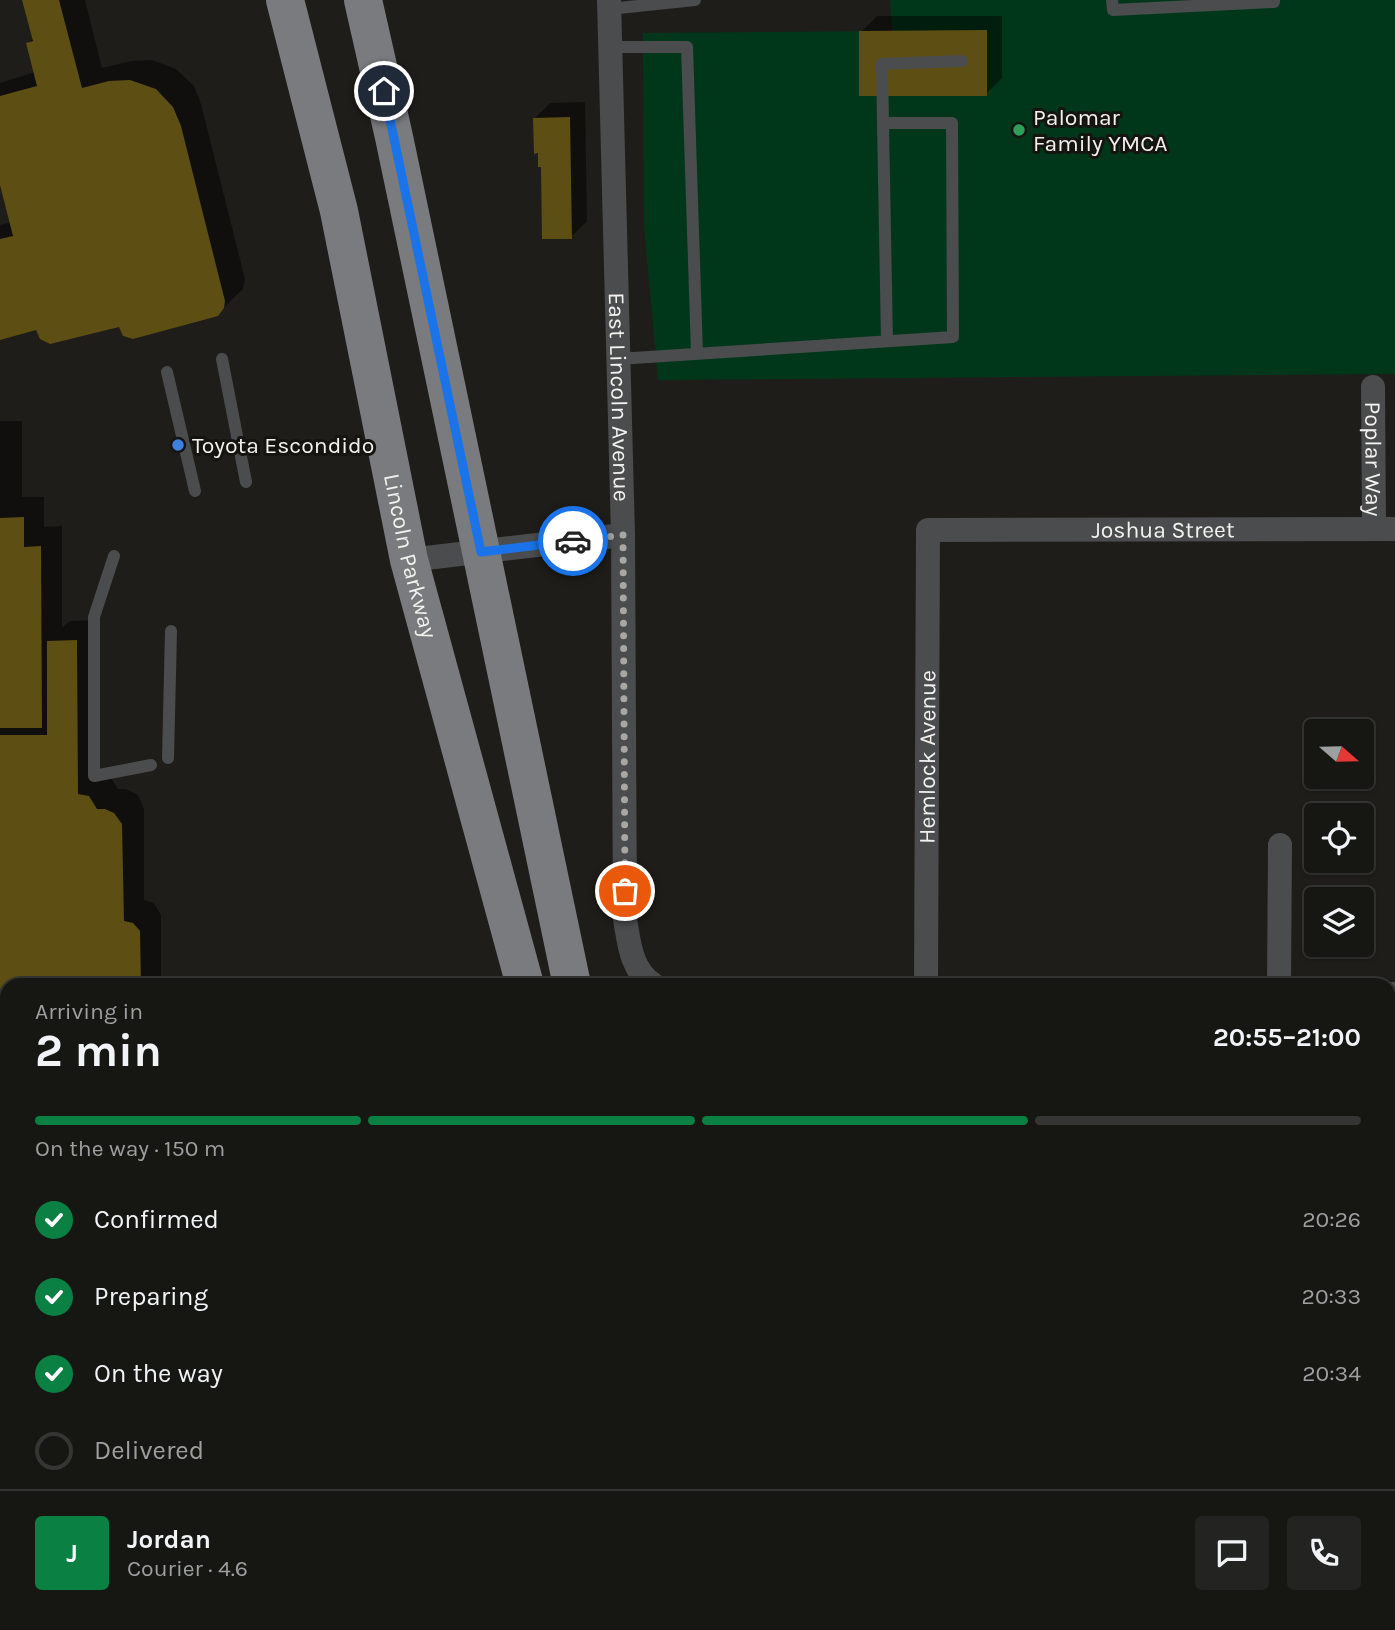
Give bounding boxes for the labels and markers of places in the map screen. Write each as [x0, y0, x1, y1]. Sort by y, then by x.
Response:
pin [354, 61, 414, 121]
place label: Palomar Family YMCA [1033, 104, 1168, 157]
marker: Palomar Family YMCA [1011, 122, 1027, 138]
place label: Toyota Escondido [192, 432, 374, 459]
marker: Toyota Escondido [170, 437, 186, 453]
pin [595, 861, 655, 921]

